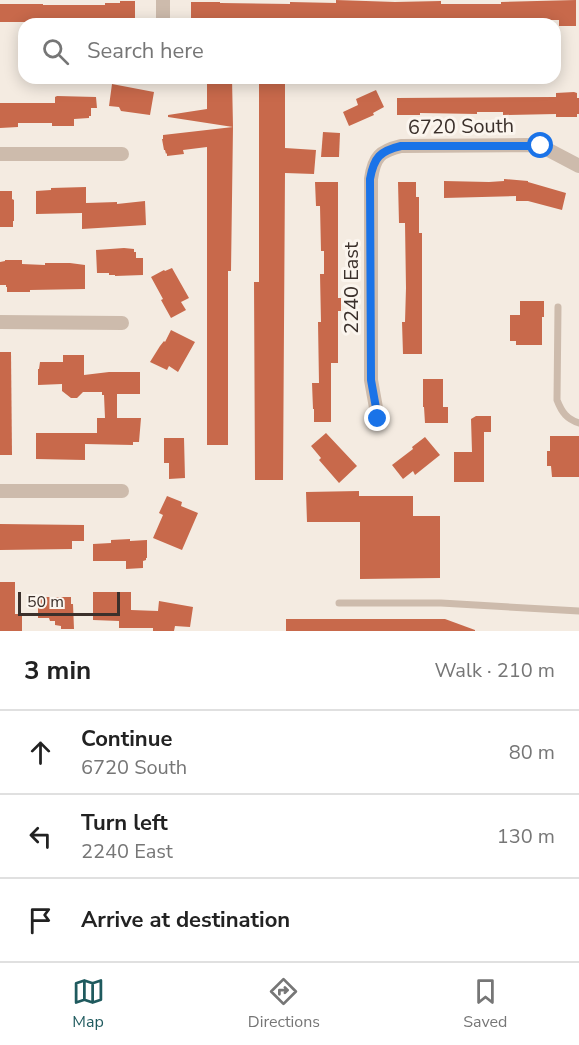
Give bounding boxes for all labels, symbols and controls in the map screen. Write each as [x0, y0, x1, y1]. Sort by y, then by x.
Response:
search box [18, 18, 561, 84]
icon: search [39, 35, 72, 68]
text: Search here [87, 36, 204, 66]
street label: 6720 South [408, 112, 514, 141]
route start [527, 132, 553, 158]
street label: 2240 East [338, 241, 365, 334]
route end [364, 405, 390, 431]
scale bar [18, 589, 120, 616]
text: 50 m [27, 591, 64, 613]
text: 3 min [24, 653, 91, 688]
text: Walk · 210 m [435, 657, 555, 684]
text: Continue [81, 724, 172, 754]
icon: ahead [24, 736, 57, 769]
text: 80 m [509, 739, 555, 766]
text: 6720 South [81, 754, 187, 781]
text: Turn left [81, 808, 168, 838]
icon: left [24, 820, 57, 853]
text: 130 m [497, 823, 555, 850]
text: 2240 East [81, 838, 173, 865]
icon: arrive [24, 904, 57, 937]
text: Arrive at destination [81, 905, 290, 935]
tab: Map [72, 975, 105, 1033]
tab: Directions [248, 975, 320, 1033]
tab: Saved [463, 975, 507, 1033]

